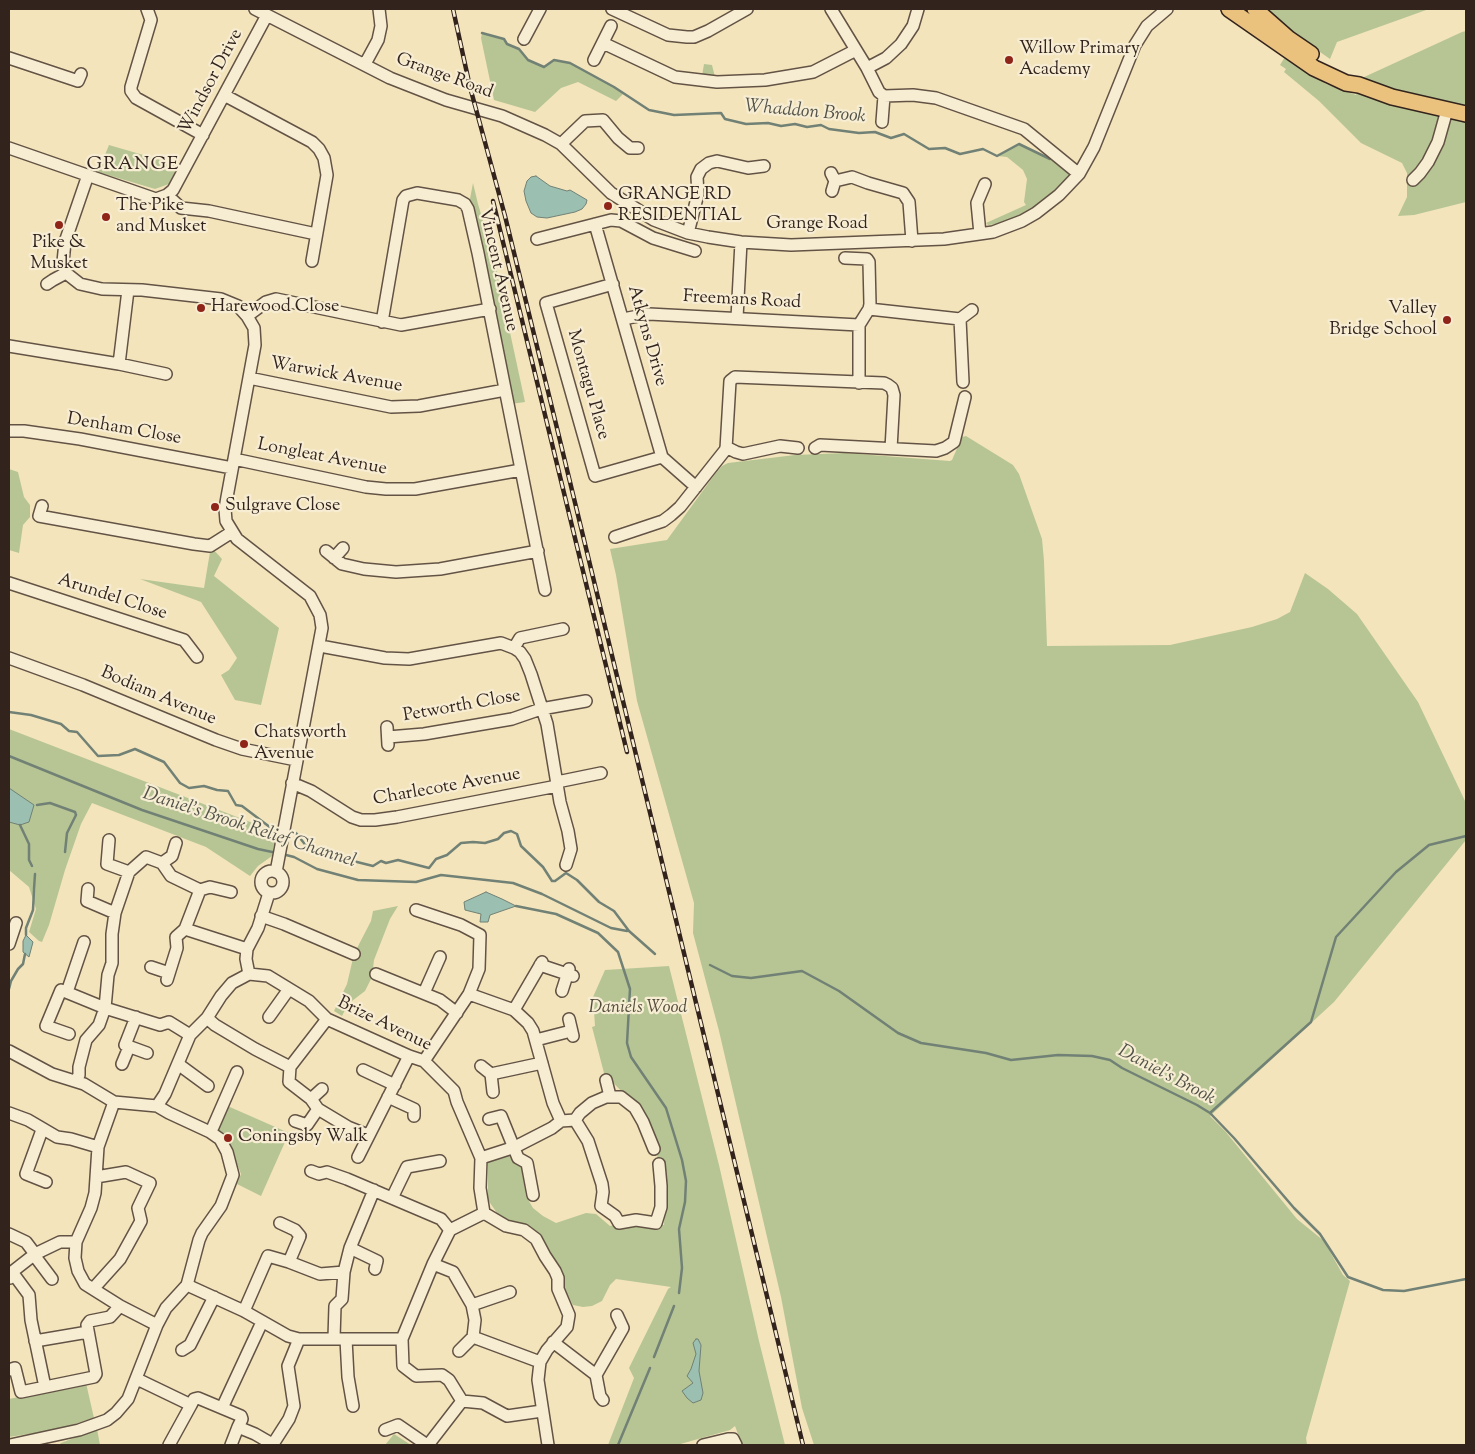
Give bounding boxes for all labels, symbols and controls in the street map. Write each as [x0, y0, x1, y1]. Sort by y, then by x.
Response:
street label: Windsor Drive [175, 26, 249, 138]
place label: Willow Primary Academy [1019, 39, 1140, 82]
street label: Grange Road [393, 49, 495, 105]
marker: Willow Primary Academy [1003, 54, 1015, 66]
water label: Whaddon Brook [743, 96, 867, 130]
district label: GRANGE [86, 155, 180, 177]
place label: GRANGE RD RESIDENTIAL [618, 185, 742, 228]
place label: The Pike and Musket [116, 196, 206, 238]
marker: GRANGE RD RESIDENTIAL [602, 200, 614, 212]
street label: Vincent Avenue [472, 206, 522, 334]
marker: The Pike and Musket [100, 211, 112, 223]
street label: Grange Road [766, 214, 868, 236]
marker: Pike & Musket [53, 219, 65, 231]
place label: Pike & Musket [30, 233, 88, 276]
street label: Atkyns Drive [621, 283, 671, 389]
street label: Freemans Road [682, 287, 802, 315]
place label: Harewood Close [211, 297, 339, 319]
place label: Valley Bridge School [1329, 299, 1437, 342]
marker: Harewood Close [195, 302, 207, 314]
marker: Valley Bridge School [1441, 314, 1453, 326]
street label: Montagu Place [561, 327, 613, 443]
street label: Warwick Avenue [268, 354, 404, 398]
street label: Denham Close [65, 409, 183, 451]
street label: Longleat Avenue [255, 435, 389, 481]
place label: Sulgrave Close [225, 496, 340, 518]
marker: Sulgrave Close [209, 501, 221, 513]
street label: Arundel Close [55, 570, 169, 626]
street label: Bodiam Avenue [97, 663, 219, 731]
street label: Petworth Close [402, 686, 522, 728]
place label: Chatsworth Avenue [254, 723, 347, 766]
marker: Chatsworth Avenue [238, 738, 250, 750]
street label: Charlecote Avenue [372, 764, 522, 812]
water label: Daniel's Brook Relief Channel [140, 784, 358, 874]
street label: Brize Avenue [333, 993, 435, 1057]
park label: Daniels Wood [589, 998, 687, 1020]
water label: Daniel's Brook [1113, 1041, 1219, 1111]
place label: Coningsby Walk [238, 1127, 368, 1149]
marker: Coningsby Walk [222, 1132, 234, 1144]

